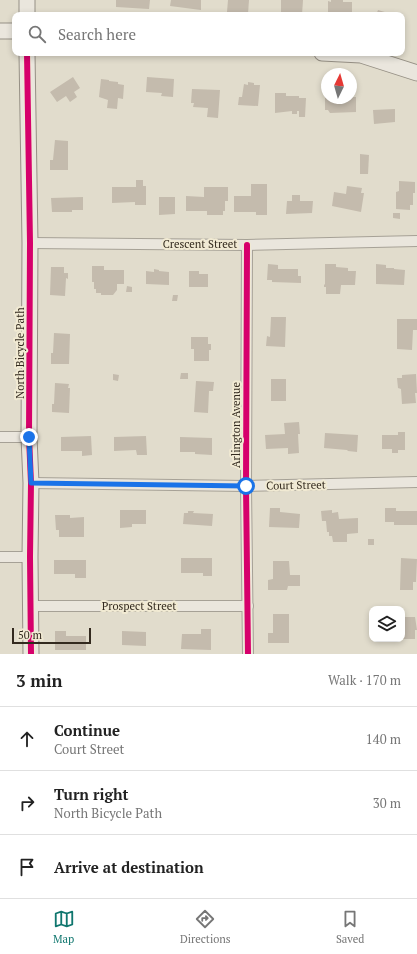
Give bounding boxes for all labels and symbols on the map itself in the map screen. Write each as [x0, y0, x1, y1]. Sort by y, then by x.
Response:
north arrow [321, 68, 357, 104]
street label: Crescent Street [163, 237, 237, 251]
street label: North Bicycle Path [13, 307, 27, 399]
street label: Arlington Avenue [229, 382, 243, 468]
route end [20, 428, 38, 446]
route start [237, 477, 255, 495]
street label: Court Street [266, 477, 326, 493]
street label: Prospect Street [102, 599, 176, 613]
scale bar [12, 626, 91, 645]

